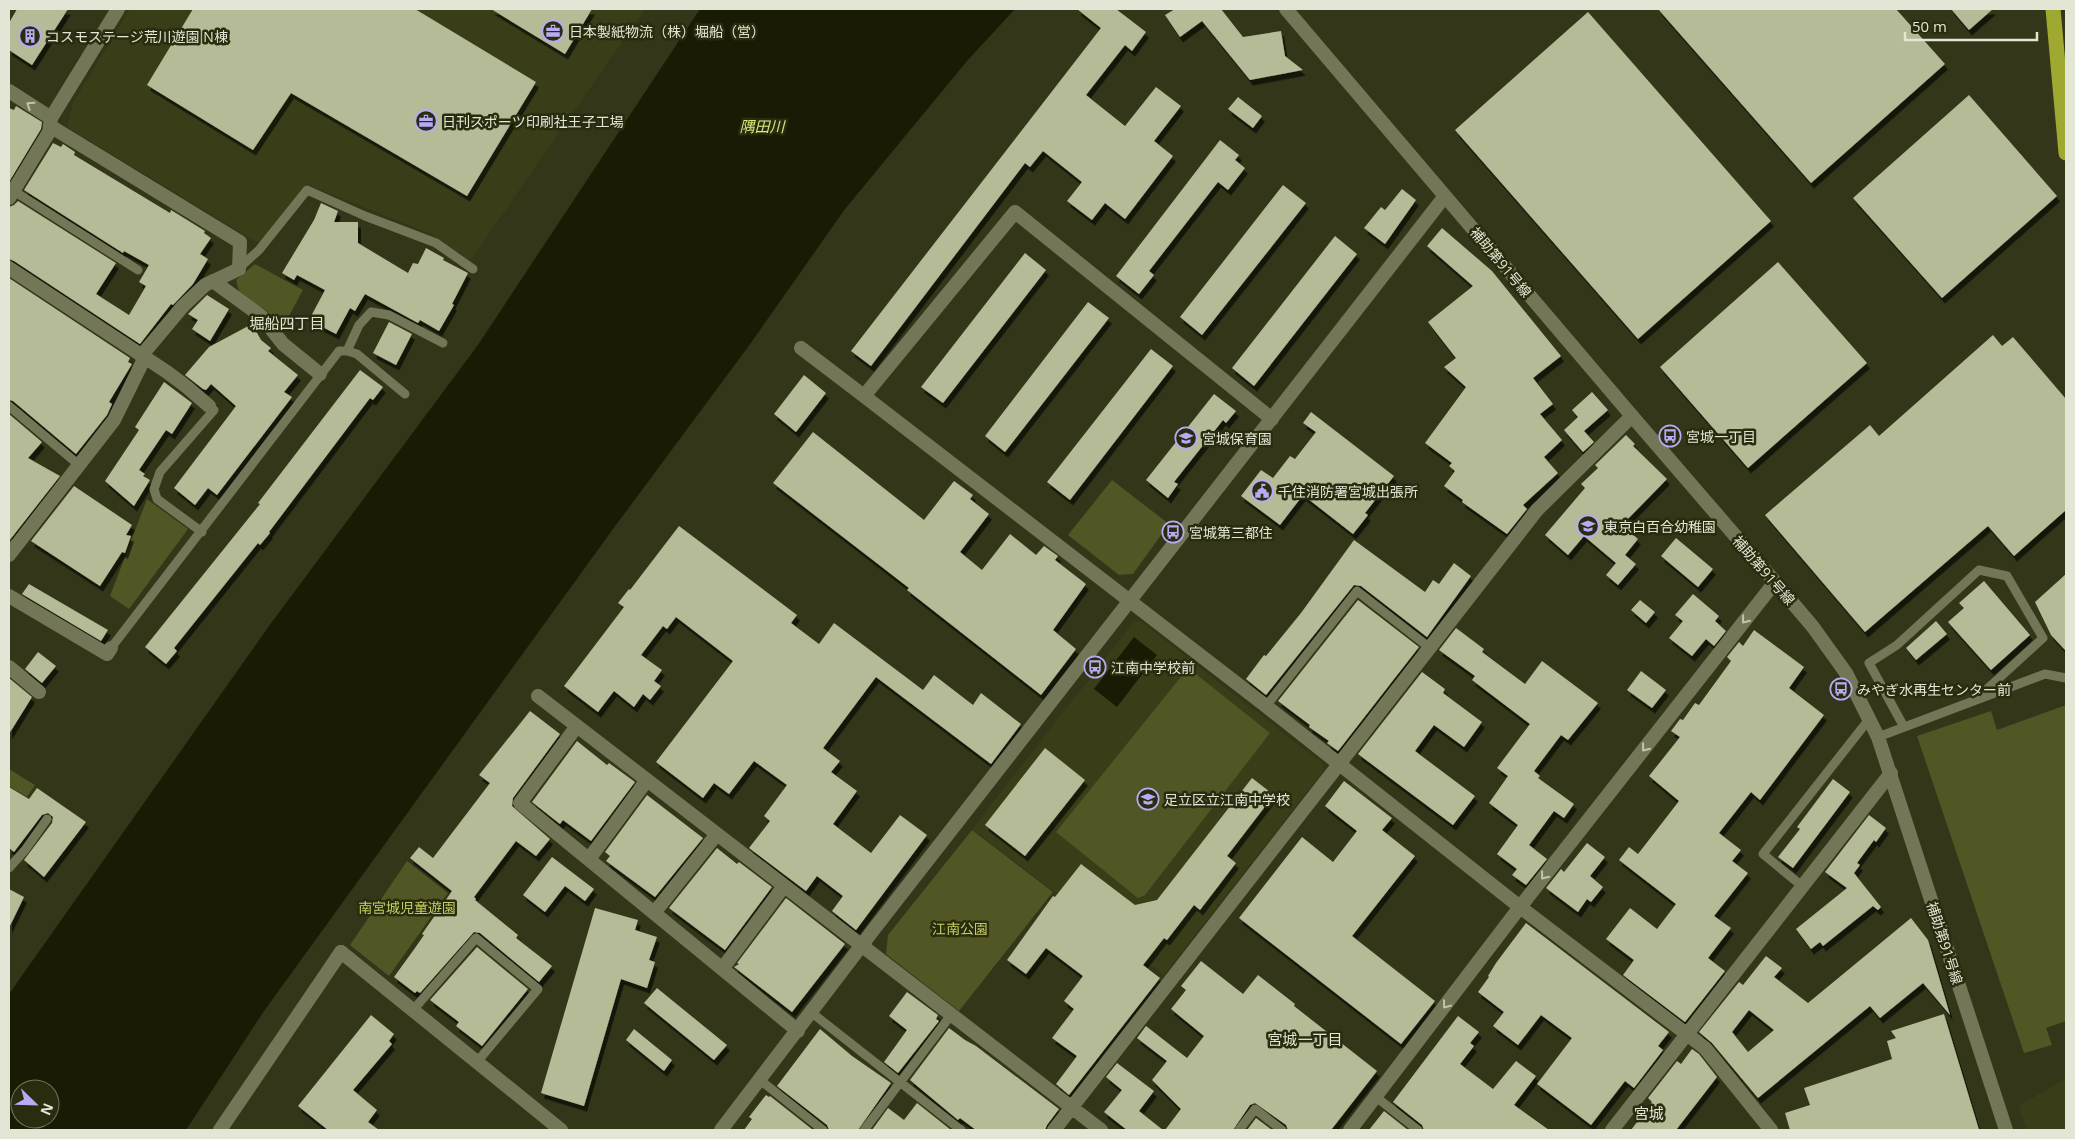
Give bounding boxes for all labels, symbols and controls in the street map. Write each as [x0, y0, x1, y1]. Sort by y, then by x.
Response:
scale bar [1905, 10, 2038, 42]
text: 50 m [1912, 16, 1947, 36]
office icon: 日本製紙物流（株）堀船（営） [541, 19, 565, 43]
place label: 日本製紙物流（株）堀船（営） [569, 22, 765, 41]
building icon: コスモステージ荒川遊園 N棟 [18, 24, 42, 48]
place label: コスモステージ荒川遊園 N棟 [46, 27, 228, 46]
one-way arrow [26, 102, 35, 111]
office icon: 日刊スポーツ印刷社王子工場 [414, 109, 438, 133]
place label: 日刊スポーツ印刷社王子工場 [442, 112, 624, 131]
water label: 隅田川 [739, 116, 786, 136]
street label: 補助第91号線 [1466, 223, 1536, 301]
district label: 堀船四丁目 [249, 313, 325, 333]
bus stop icon: 宮城一丁目 [1658, 424, 1682, 448]
school or university icon: 宮城保育園 [1174, 426, 1198, 450]
place label: 宮城一丁目 [1686, 427, 1756, 446]
place label: 宮城保育園 [1202, 429, 1272, 448]
public building icon: 千住消防署宮城出張所 [1250, 479, 1274, 503]
place label: 千住消防署宮城出張所 [1278, 482, 1418, 501]
school or university icon: 東京白百合幼稚園 [1576, 514, 1600, 538]
place label: 東京白百合幼稚園 [1604, 517, 1716, 536]
bus stop icon: 宮城第三都住 [1161, 520, 1185, 544]
place label: 宮城第三都住 [1189, 523, 1273, 542]
street label: 補助第91号線 [1729, 531, 1799, 609]
one-way arrow [1742, 615, 1751, 624]
bus stop icon: 江南中学校前 [1083, 655, 1107, 679]
place label: 江南中学校前 [1111, 658, 1195, 677]
bus stop icon: みやぎ水再生センター前 [1829, 677, 1853, 701]
place label: みやぎ水再生センター前 [1857, 680, 2011, 699]
one-way arrow [1642, 742, 1650, 751]
school or university icon: 足立区立江南中学校 [1136, 787, 1160, 811]
place label: 足立区立江南中学校 [1164, 790, 1290, 809]
one-way arrow [1542, 870, 1550, 879]
park label: 南宮城児童遊園 [358, 898, 456, 917]
street label: 補助第91号線 [1923, 899, 1967, 987]
park label: 江南公園 [932, 919, 988, 938]
one-way arrow [1443, 999, 1451, 1008]
district label: 宮城一丁目 [1267, 1029, 1343, 1049]
north arrow [10, 1079, 60, 1129]
text: N [36, 1100, 58, 1118]
district label: 宮城 [1634, 1103, 1664, 1123]

